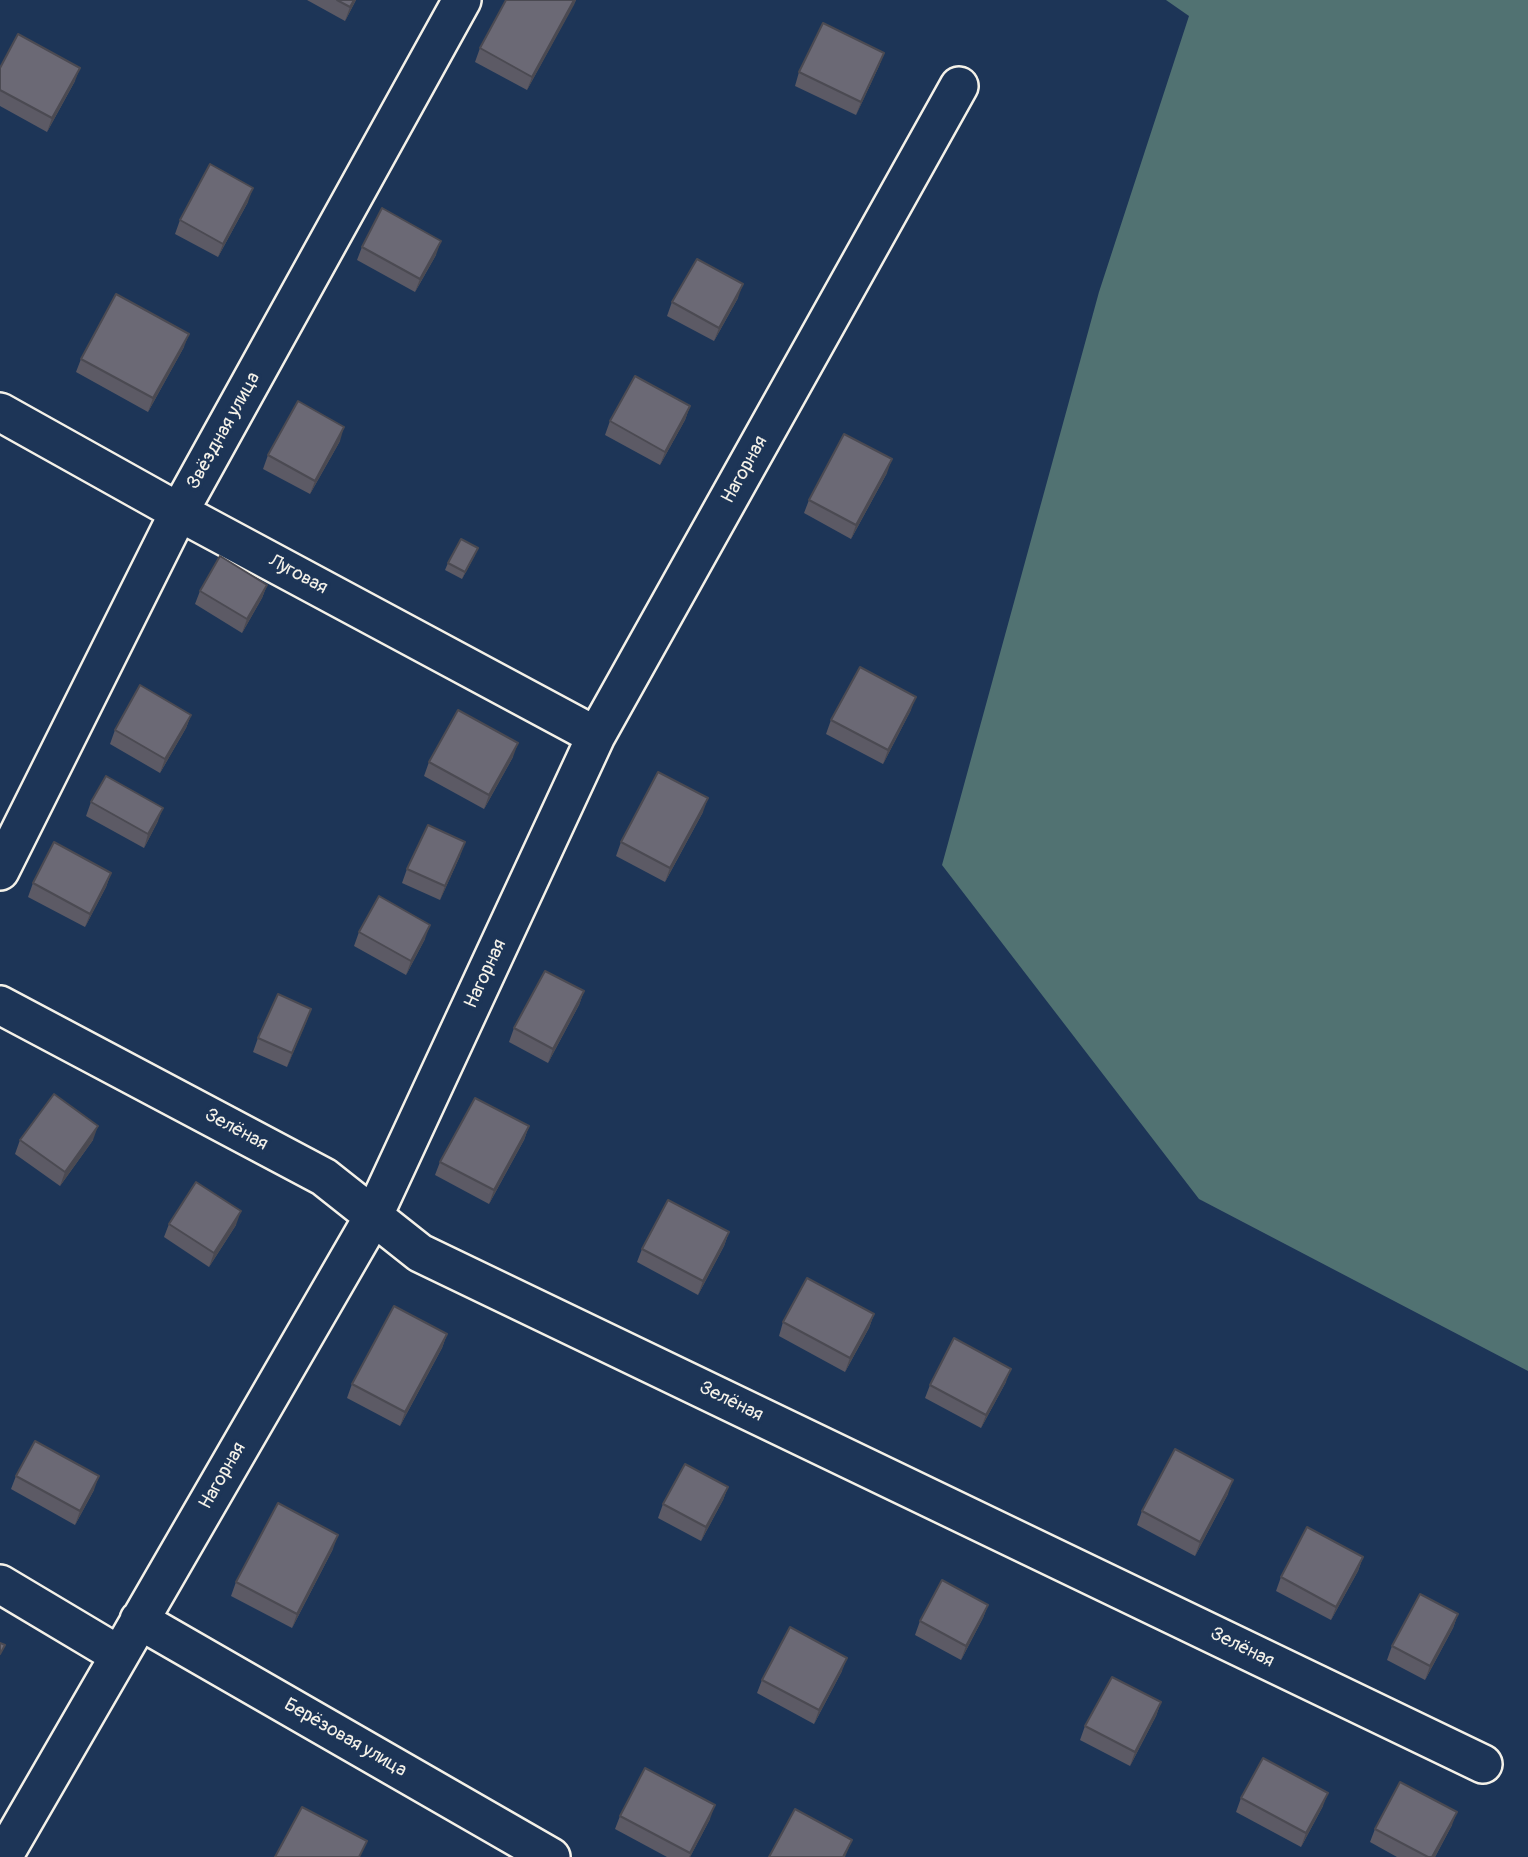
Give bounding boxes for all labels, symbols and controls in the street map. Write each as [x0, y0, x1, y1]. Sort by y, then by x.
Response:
street label: Звёздная улица [182, 369, 266, 493]
street label: Нагорная [717, 432, 773, 508]
street label: Луговая [265, 550, 331, 600]
street label: Нагорная [460, 936, 512, 1012]
street label: Зелёная [201, 1104, 271, 1156]
street label: Зелёная [695, 1377, 767, 1427]
street label: Нагорная [195, 1438, 251, 1514]
street label: Зелёная [1206, 1623, 1278, 1673]
street label: Берёзовая улица [280, 1694, 410, 1782]

